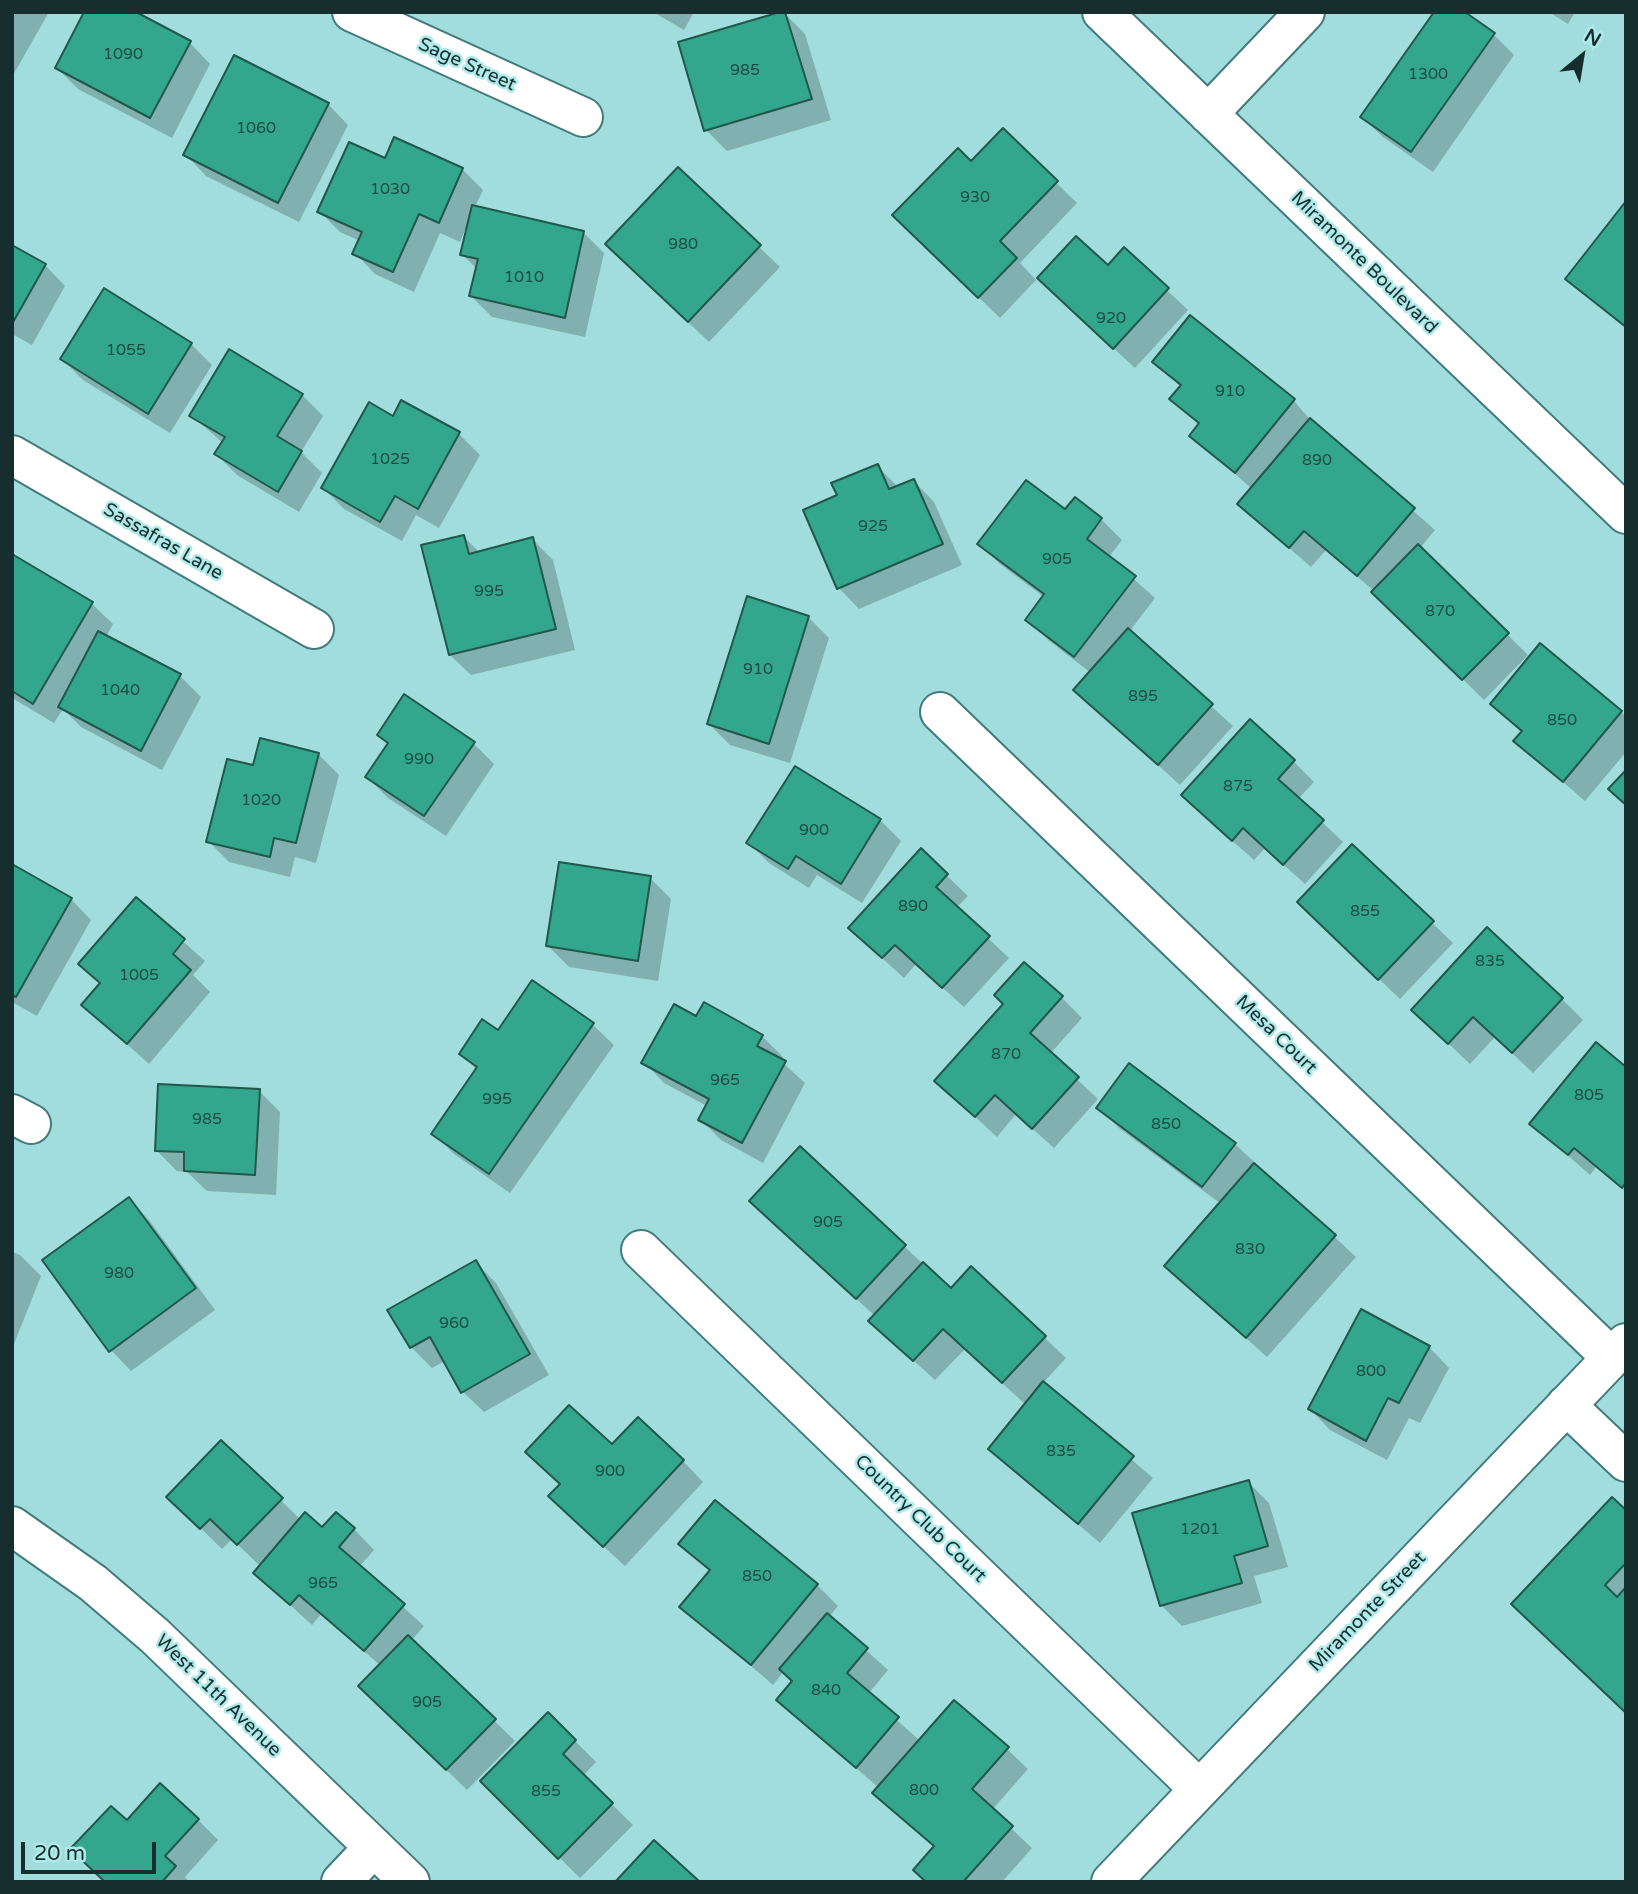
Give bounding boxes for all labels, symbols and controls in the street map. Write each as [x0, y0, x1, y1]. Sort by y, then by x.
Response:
north arrow [1547, 21, 1617, 91]
text: N [1580, 24, 1605, 51]
street label: Sage Street [415, 33, 519, 97]
house number: 1090 [103, 45, 143, 65]
house number: 985 [730, 61, 760, 81]
house number: 1300 [1408, 65, 1448, 85]
house number: 1060 [236, 119, 276, 139]
house number: 1030 [370, 180, 410, 200]
street label: Miramonte Boulevard [1286, 187, 1442, 339]
house number: 930 [960, 188, 990, 208]
house number: 980 [668, 235, 698, 255]
house number: 1010 [504, 268, 544, 288]
house number: 920 [1096, 309, 1126, 329]
house number: 1055 [106, 341, 146, 361]
house number: 910 [1215, 382, 1245, 402]
house number: 1025 [370, 450, 410, 470]
house number: 890 [1302, 451, 1332, 471]
street label: Sassafras Lane [99, 499, 227, 585]
house number: 925 [858, 517, 888, 537]
house number: 905 [1042, 550, 1072, 570]
house number: 995 [474, 582, 504, 602]
house number: 870 [1425, 602, 1455, 622]
house number: 910 [743, 660, 773, 680]
house number: 1040 [100, 681, 140, 701]
house number: 895 [1128, 687, 1158, 707]
house number: 850 [1547, 711, 1577, 731]
house number: 990 [404, 750, 434, 770]
house number: 875 [1223, 777, 1253, 797]
house number: 1020 [241, 791, 281, 811]
house number: 900 [799, 821, 829, 841]
house number: 890 [898, 897, 928, 917]
house number: 855 [1350, 902, 1380, 922]
house number: 835 [1475, 952, 1505, 972]
house number: 1005 [119, 966, 159, 986]
street label: Mesa Court [1231, 991, 1321, 1079]
house number: 870 [991, 1045, 1021, 1065]
house number: 965 [710, 1071, 740, 1091]
house number: 805 [1574, 1086, 1604, 1106]
house number: 995 [482, 1090, 512, 1110]
house number: 985 [192, 1110, 222, 1130]
house number: 850 [1151, 1115, 1181, 1135]
house number: 905 [813, 1213, 843, 1233]
house number: 830 [1235, 1240, 1265, 1260]
house number: 980 [104, 1264, 134, 1284]
house number: 960 [439, 1314, 469, 1334]
house number: 800 [1356, 1362, 1386, 1382]
house number: 835 [1046, 1442, 1076, 1462]
street label: Country Club Court [849, 1450, 991, 1588]
house number: 900 [595, 1462, 625, 1482]
house number: 1201 [1180, 1520, 1220, 1540]
street label: Miramonte Street [1305, 1547, 1431, 1677]
house number: 850 [742, 1567, 772, 1587]
house number: 965 [308, 1574, 338, 1594]
street label: West 11th Avenue [150, 1630, 286, 1762]
house number: 840 [811, 1681, 841, 1701]
house number: 905 [412, 1693, 442, 1713]
house number: 800 [909, 1781, 939, 1801]
house number: 855 [531, 1782, 561, 1802]
scale bar [24, 1828, 159, 1872]
text: 20 m [34, 1841, 85, 1866]

